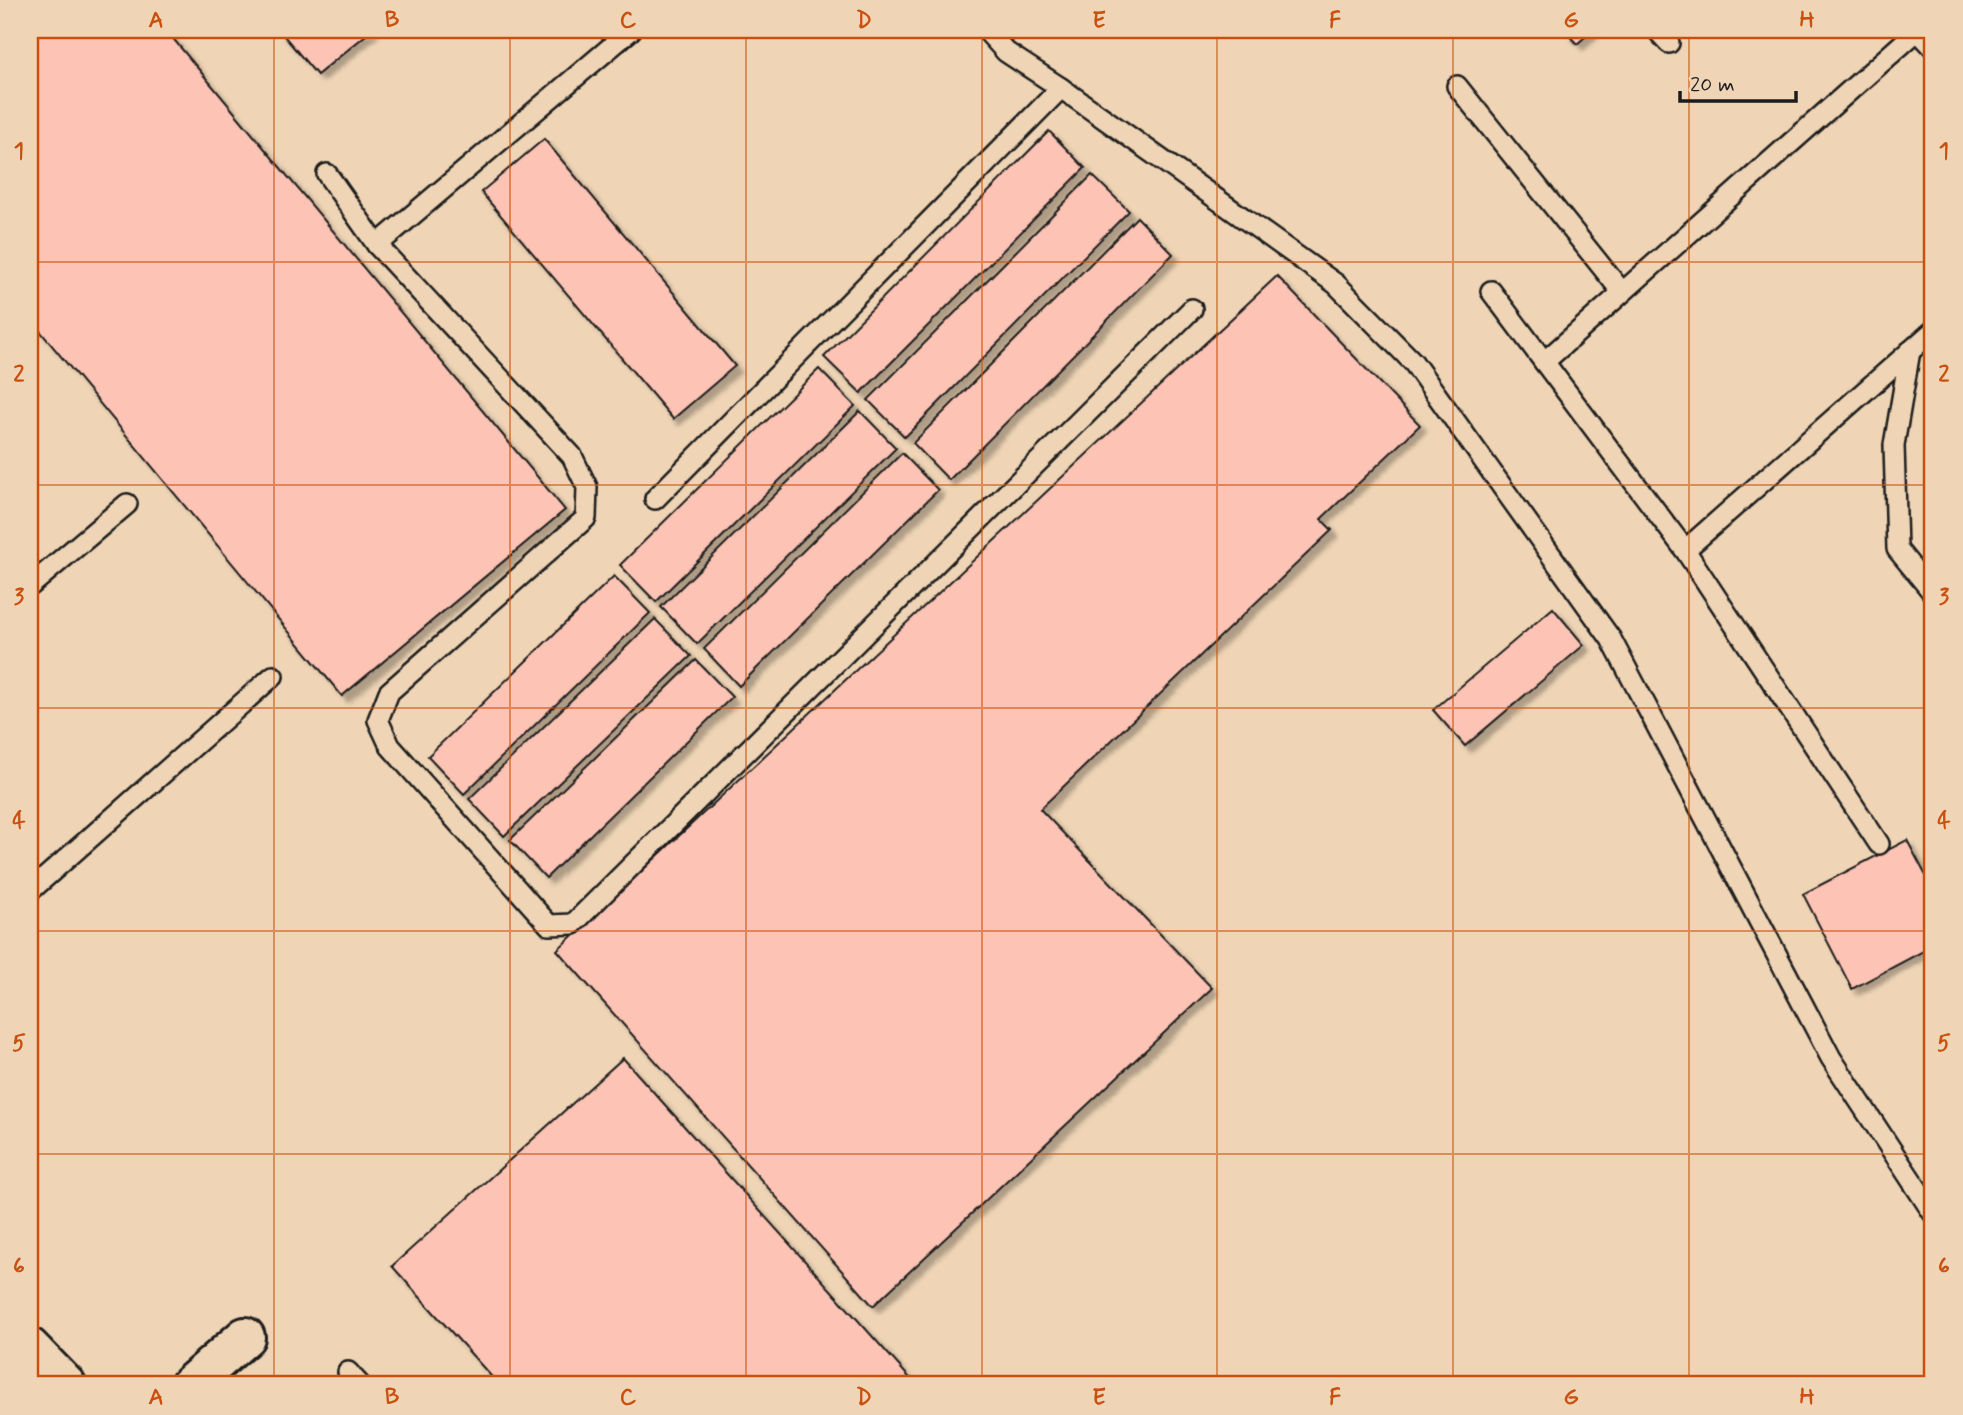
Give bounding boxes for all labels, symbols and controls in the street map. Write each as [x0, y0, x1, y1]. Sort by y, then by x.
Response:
text: A [148, 6, 164, 36]
text: B [385, 6, 400, 36]
text: C [620, 6, 637, 36]
text: D [856, 6, 872, 36]
text: E [1092, 6, 1106, 36]
text: F [1329, 6, 1341, 36]
text: G [1563, 6, 1579, 36]
text: H [1799, 6, 1815, 36]
scale bar [1680, 60, 1795, 104]
text: 20 m [1690, 71, 1735, 99]
text: 1 [14, 137, 24, 167]
text: 1 [1939, 137, 1949, 167]
text: 2 [13, 360, 25, 390]
text: 2 [1938, 360, 1950, 390]
text: 3 [14, 583, 25, 613]
text: 3 [1939, 583, 1950, 613]
text: 4 [12, 806, 26, 836]
text: 4 [1937, 806, 1951, 836]
text: 5 [12, 1029, 26, 1059]
text: 5 [1937, 1029, 1951, 1059]
text: 6 [13, 1252, 25, 1282]
text: 6 [1938, 1252, 1950, 1282]
text: A [148, 1383, 164, 1413]
text: B [385, 1383, 400, 1413]
text: C [620, 1383, 637, 1413]
text: D [856, 1383, 872, 1413]
text: E [1092, 1383, 1106, 1413]
text: F [1329, 1383, 1341, 1413]
text: G [1563, 1383, 1579, 1413]
text: H [1799, 1383, 1815, 1413]

